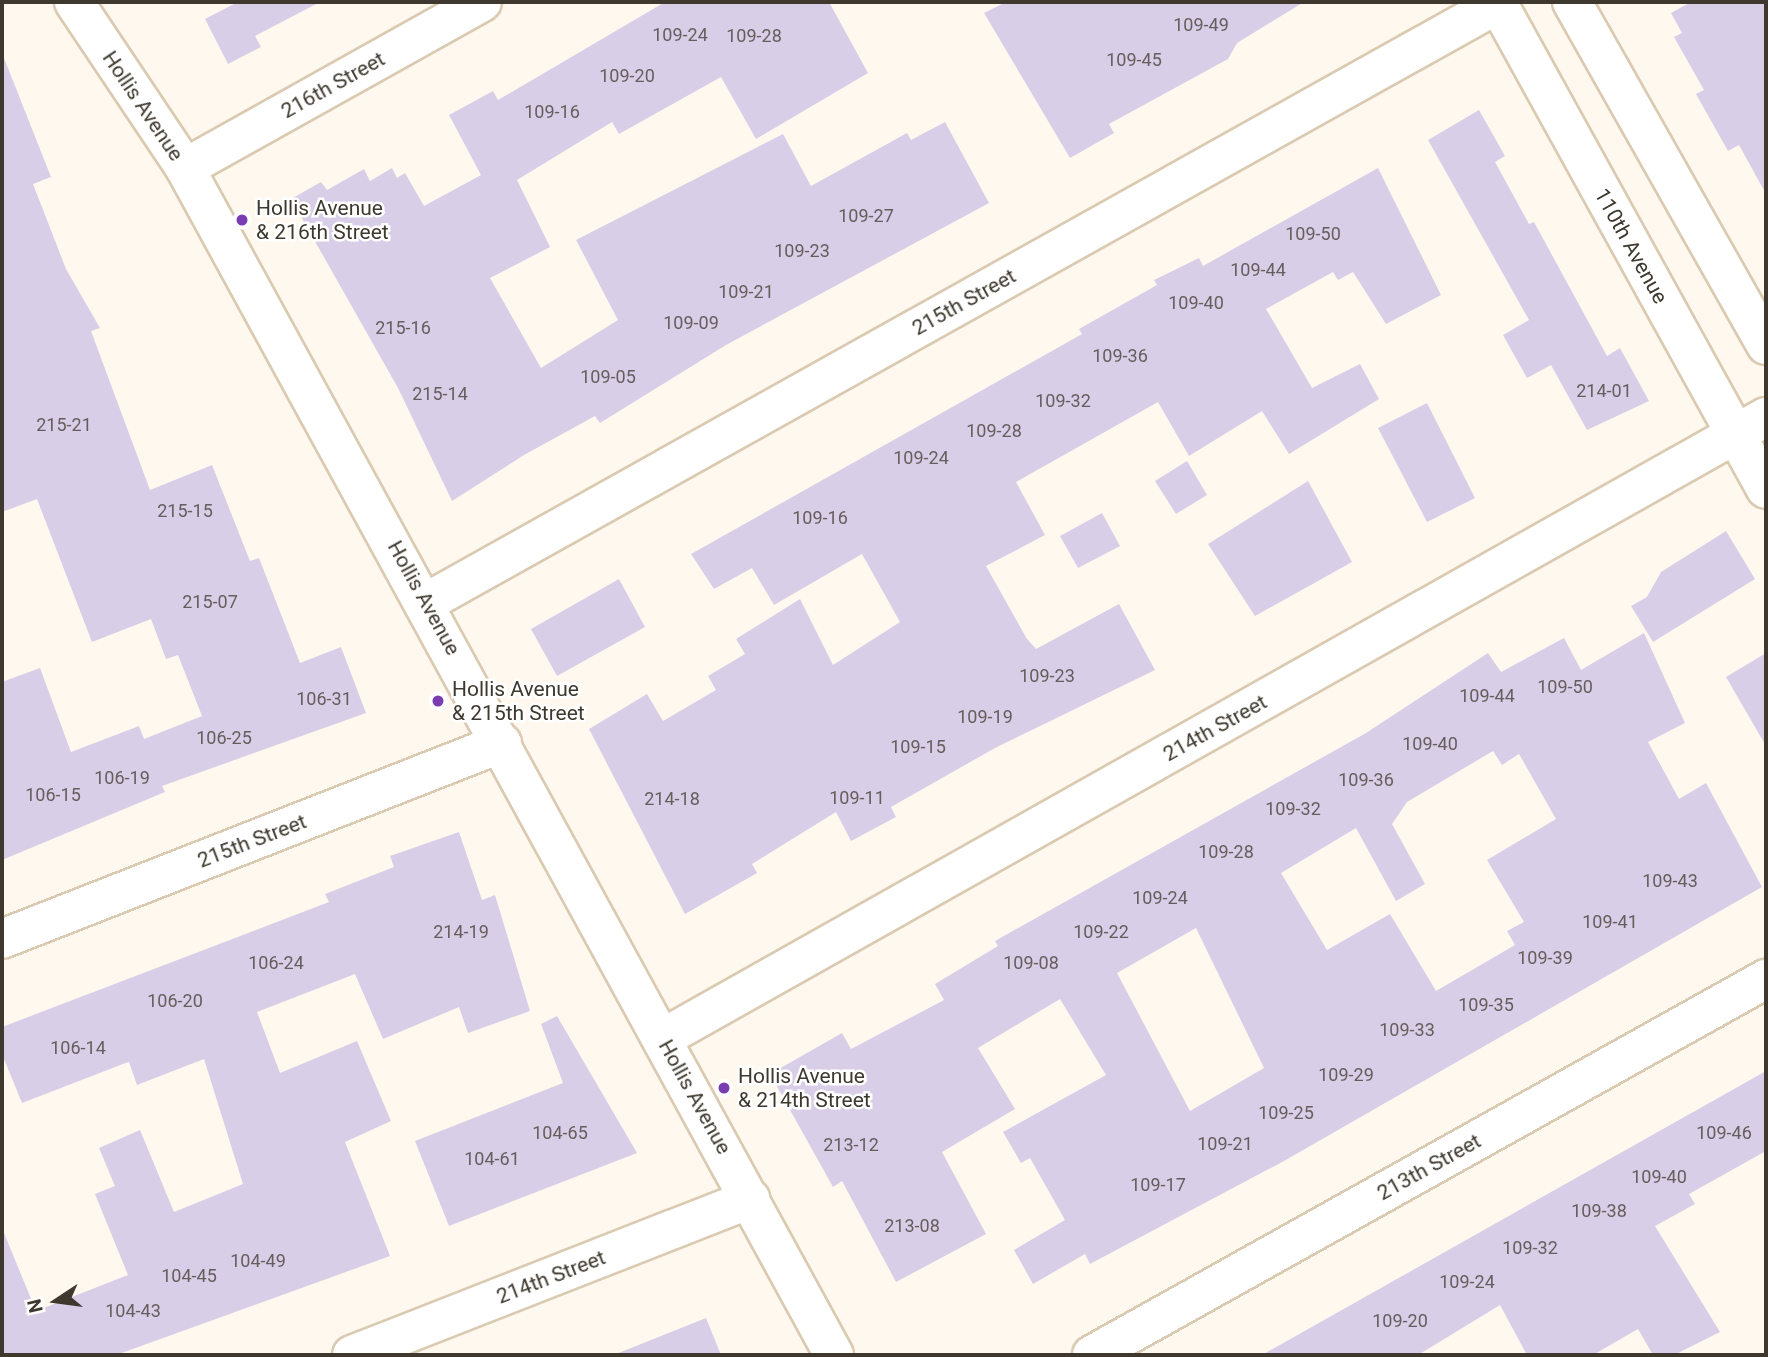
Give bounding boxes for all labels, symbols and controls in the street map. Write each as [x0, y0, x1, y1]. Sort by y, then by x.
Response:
house number: 109-49 [1173, 14, 1229, 36]
house number: 109-24 [652, 24, 708, 46]
house number: 109-28 [726, 25, 782, 47]
street label: Hollis Avenue [97, 46, 189, 166]
street label: 216th Street [277, 46, 389, 124]
house number: 109-45 [1106, 49, 1162, 71]
house number: 109-20 [599, 65, 655, 87]
house number: 109-16 [524, 101, 580, 123]
street label: 110th Avenue [1589, 184, 1673, 308]
place label: Hollis Avenue & 216th Street [256, 195, 389, 245]
house number: 109-27 [838, 205, 894, 227]
marker: Hollis Avenue & 216th Street [234, 212, 250, 228]
house number: 109-50 [1285, 223, 1341, 245]
house number: 109-23 [774, 240, 830, 262]
house number: 109-44 [1230, 259, 1286, 281]
street label: 215th Street [908, 263, 1020, 341]
house number: 109-21 [718, 281, 774, 303]
house number: 109-40 [1168, 292, 1224, 314]
house number: 109-09 [663, 312, 719, 334]
house number: 215-16 [375, 317, 431, 339]
house number: 109-36 [1092, 345, 1148, 367]
house number: 109-05 [580, 366, 636, 388]
house number: 214-01 [1576, 380, 1632, 402]
house number: 215-14 [412, 383, 468, 405]
house number: 109-32 [1035, 390, 1091, 412]
house number: 215-21 [36, 414, 92, 436]
house number: 109-28 [966, 420, 1022, 442]
house number: 109-24 [893, 447, 949, 469]
house number: 215-15 [157, 500, 213, 522]
house number: 109-16 [792, 507, 848, 529]
street label: Hollis Avenue [382, 536, 466, 660]
house number: 215-07 [182, 591, 238, 613]
house number: 109-23 [1019, 665, 1075, 687]
place label: Hollis Avenue & 215th Street [452, 676, 585, 726]
house number: 109-50 [1537, 676, 1593, 698]
house number: 109-44 [1459, 685, 1515, 707]
house number: 106-31 [296, 688, 352, 710]
street label: 214th Street [1159, 689, 1271, 767]
marker: Hollis Avenue & 215th Street [430, 693, 446, 709]
house number: 109-19 [957, 706, 1013, 728]
house number: 106-25 [196, 727, 252, 749]
house number: 109-40 [1402, 733, 1458, 755]
house number: 109-15 [890, 736, 946, 758]
house number: 106-19 [94, 767, 150, 789]
house number: 109-36 [1338, 769, 1394, 791]
house number: 106-15 [25, 784, 81, 806]
house number: 109-11 [829, 787, 885, 809]
house number: 214-18 [644, 788, 700, 810]
house number: 109-32 [1265, 798, 1321, 820]
street label: 215th Street [194, 809, 310, 873]
house number: 109-28 [1198, 841, 1254, 863]
house number: 109-43 [1642, 870, 1698, 892]
house number: 109-24 [1132, 887, 1188, 909]
house number: 109-41 [1582, 911, 1638, 933]
house number: 214-19 [433, 921, 489, 943]
house number: 109-22 [1073, 921, 1129, 943]
house number: 109-39 [1517, 947, 1573, 969]
house number: 106-24 [248, 952, 304, 974]
house number: 109-08 [1003, 952, 1059, 974]
house number: 106-20 [147, 990, 203, 1012]
house number: 109-35 [1458, 994, 1514, 1016]
house number: 109-33 [1379, 1019, 1435, 1041]
street label: Hollis Avenue [653, 1035, 737, 1159]
house number: 106-14 [50, 1037, 106, 1059]
place label: Hollis Avenue & 214th Street [738, 1063, 871, 1113]
house number: 109-29 [1318, 1064, 1374, 1086]
marker: Hollis Avenue & 214th Street [716, 1080, 732, 1096]
house number: 109-25 [1258, 1102, 1314, 1124]
house number: 104-65 [532, 1122, 588, 1144]
house number: 109-46 [1696, 1122, 1752, 1144]
street label: 213th Street [1373, 1128, 1485, 1206]
house number: 109-21 [1197, 1133, 1253, 1155]
house number: 213-12 [823, 1134, 879, 1156]
house number: 104-61 [464, 1148, 520, 1170]
house number: 109-40 [1631, 1166, 1687, 1188]
house number: 109-17 [1130, 1174, 1186, 1196]
house number: 109-38 [1571, 1200, 1627, 1222]
house number: 213-08 [884, 1215, 940, 1237]
house number: 109-32 [1502, 1237, 1558, 1259]
street label: 214th Street [493, 1245, 609, 1309]
house number: 104-49 [230, 1250, 286, 1272]
house number: 104-45 [161, 1265, 217, 1287]
north arrow [21, 1266, 91, 1336]
house number: 109-24 [1439, 1271, 1495, 1293]
text: N [22, 1297, 48, 1315]
house number: 104-43 [105, 1300, 161, 1322]
house number: 109-20 [1372, 1310, 1428, 1332]

